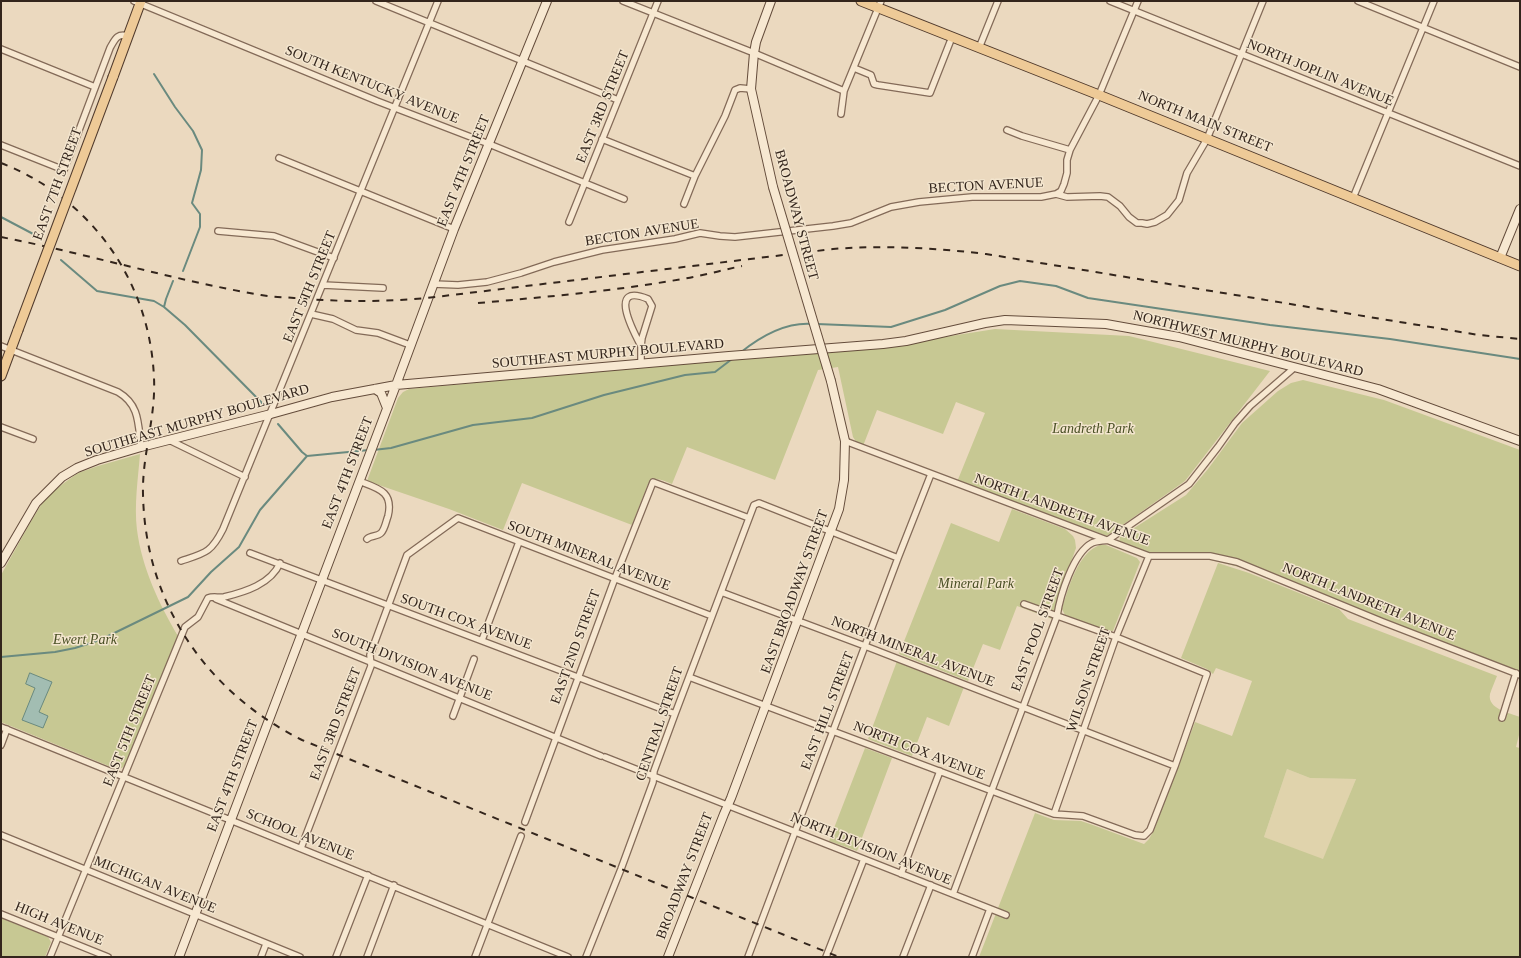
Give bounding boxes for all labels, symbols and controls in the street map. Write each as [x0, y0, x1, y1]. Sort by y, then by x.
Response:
street label: NORTH JOPLIN AVENUE [1244, 36, 1396, 110]
street label: SOUTH KENTUCKY AVENUE [282, 42, 462, 128]
street label: EAST 3RD STREET [573, 48, 633, 166]
street label: NORTH MAIN STREET [1136, 87, 1274, 157]
street label: EAST 4TH STREET [434, 113, 494, 229]
street label: EAST 7TH STREET [30, 125, 86, 243]
street label: BROADWAY STREET [770, 148, 822, 282]
street label: BECTON AVENUE [928, 175, 1044, 197]
street label: BECTON AVENUE [584, 216, 700, 250]
street label: EAST 5TH STREET [280, 229, 340, 345]
street label: NORTHWEST MURPHY BOULEVARD [1131, 307, 1365, 381]
street label: SOUTHEAST MURPHY BOULEVARD [491, 335, 725, 373]
street label: SOUTHEAST MURPHY BOULEVARD [83, 381, 311, 461]
street label: EAST 4TH STREET [319, 414, 377, 532]
park label: Landreth Park [1052, 421, 1134, 437]
street label: NORTH LANDRETH AVENUE [972, 470, 1152, 550]
street label: EAST BROADWAY STREET [758, 508, 832, 676]
street label: SOUTH MINERAL AVENUE [505, 517, 673, 595]
street label: NORTH LANDRETH AVENUE [1280, 559, 1458, 645]
street label: EAST POOL STREET [1008, 566, 1068, 694]
park label: Mineral Park [938, 576, 1014, 592]
street label: EAST 2ND STREET [547, 587, 605, 707]
street label: SOUTH COX AVENUE [398, 590, 534, 654]
street label: NORTH MINERAL AVENUE [829, 613, 997, 691]
street label: SOUTH DIVISION AVENUE [329, 625, 495, 705]
street label: WILSON STREET [1063, 626, 1115, 734]
park label: Ewert Park [53, 632, 117, 648]
street label: EAST HILL STREET [798, 650, 858, 772]
street label: EAST 3RD STREET [307, 665, 365, 783]
street label: CENTRAL STREET [633, 665, 687, 783]
street label: EAST 5TH STREET [100, 673, 160, 789]
street label: EAST 4TH STREET [204, 717, 262, 835]
street label: NORTH COX AVENUE [851, 718, 987, 784]
street label: SCHOOL AVENUE [243, 806, 357, 864]
street label: NORTH DIVISION AVENUE [788, 809, 954, 889]
street label: BROADWAY STREET [653, 810, 717, 942]
street label: MICHIGAN AVENUE [91, 853, 219, 917]
street label: HIGH AVENUE [12, 899, 106, 949]

